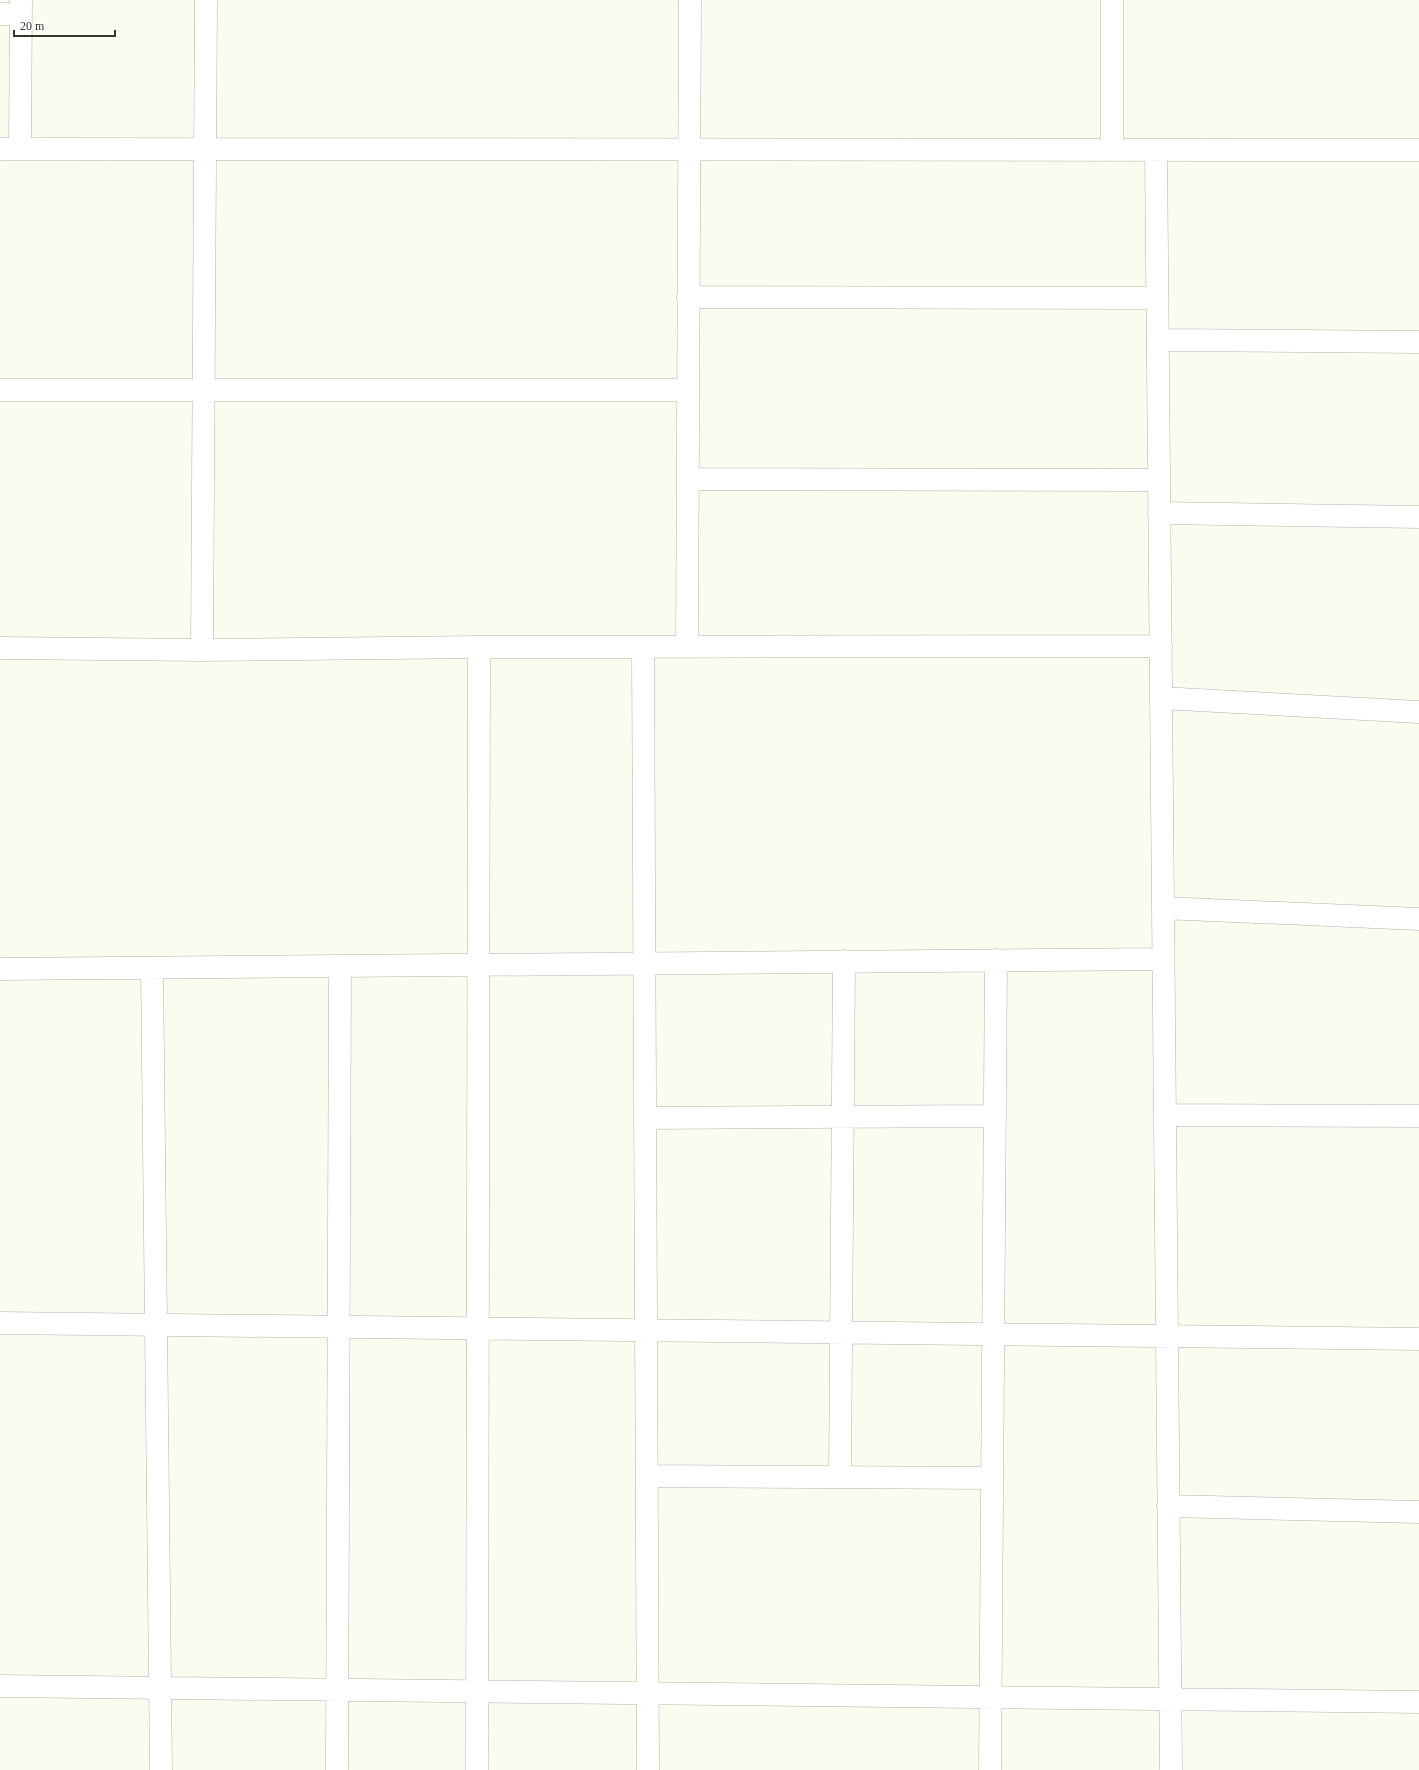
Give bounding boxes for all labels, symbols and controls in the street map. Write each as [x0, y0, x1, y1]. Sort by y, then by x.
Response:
scale bar [14, 12, 115, 38]
text: 20 m [20, 19, 45, 33]

